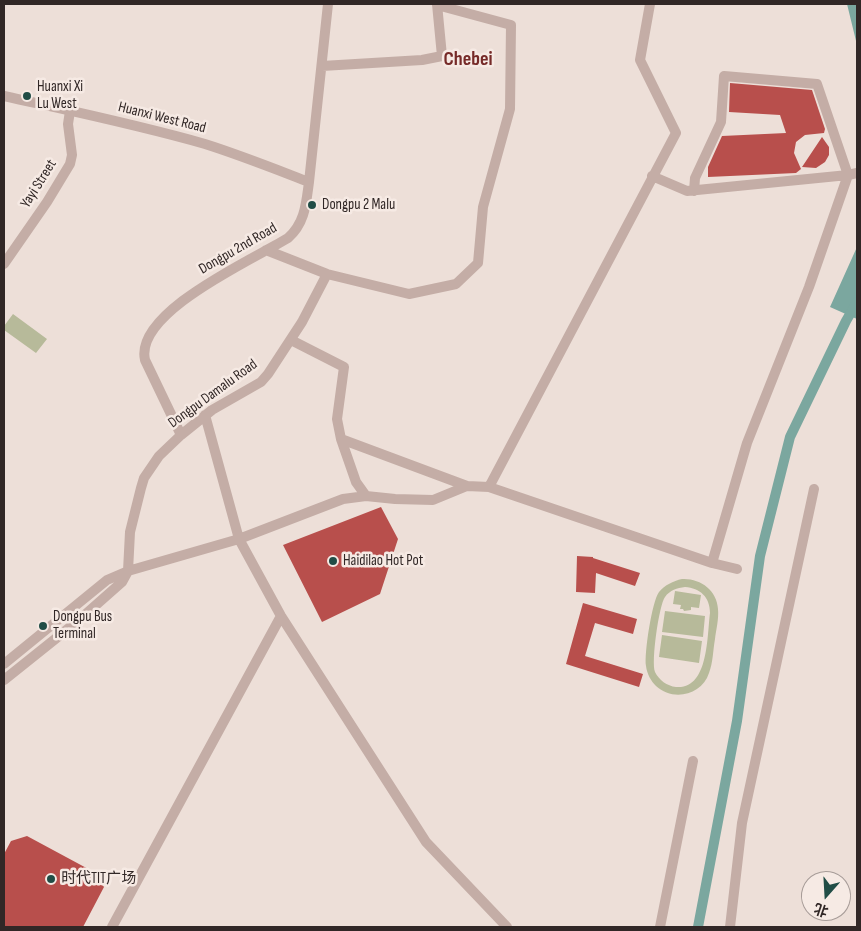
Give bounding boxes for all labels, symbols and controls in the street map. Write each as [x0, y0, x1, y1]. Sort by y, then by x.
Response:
district label: Chebei [444, 48, 492, 72]
place label: Huanxi Xi Lu West [37, 78, 83, 113]
marker: Huanxi Xi Lu West [21, 90, 33, 102]
street label: Huanxi West Road [116, 98, 208, 138]
street label: Yayi Street [17, 156, 61, 212]
place label: Dongpu 2 Malu [322, 196, 395, 214]
marker: Dongpu 2 Malu [306, 199, 318, 211]
street label: Dongpu 2nd Road [196, 219, 280, 279]
street label: Dongpu Damalu Road [165, 356, 261, 432]
place label: Haidilao Hot Pot [343, 552, 423, 570]
marker: Haidilao Hot Pot [327, 555, 339, 567]
place label: Dongpu Bus Terminal [53, 608, 112, 643]
marker: Dongpu Bus Terminal [37, 620, 49, 632]
place label: 时代TIT广场 [61, 870, 136, 888]
north arrow [801, 871, 851, 921]
marker: 时代TIT广场 [45, 873, 57, 885]
text: 北 [812, 899, 831, 920]

